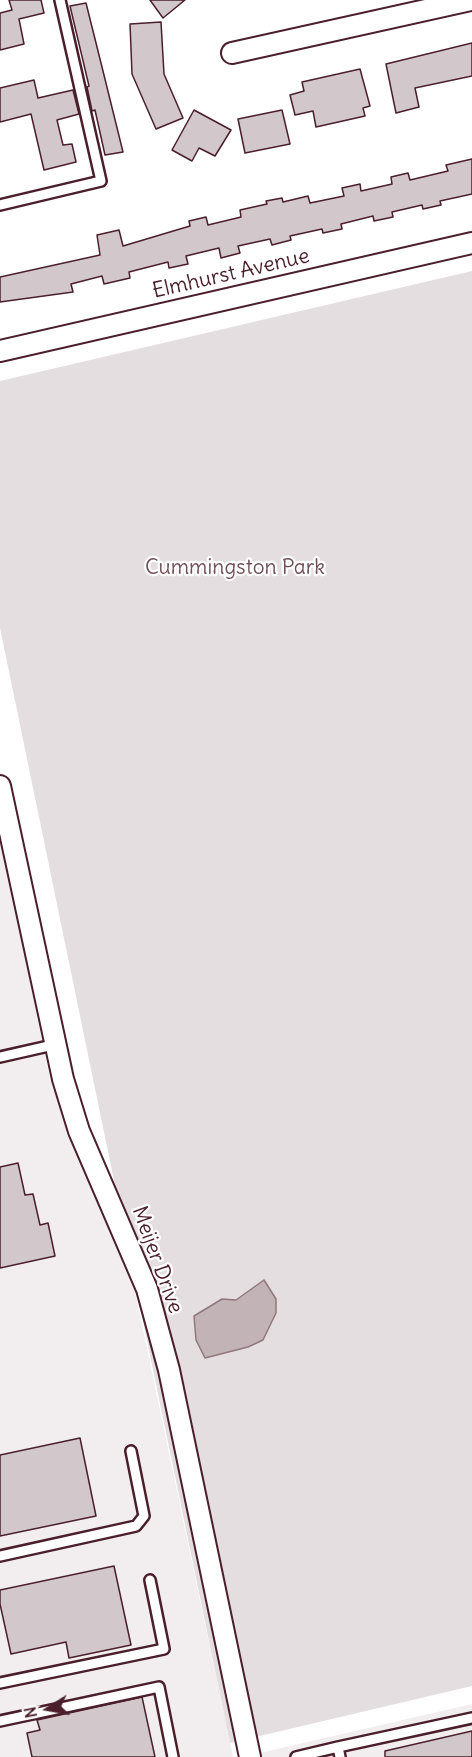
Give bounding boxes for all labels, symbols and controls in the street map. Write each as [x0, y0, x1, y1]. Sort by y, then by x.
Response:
street label: Elmhurst Avenue [150, 244, 312, 304]
park label: Cummingston Park [145, 555, 325, 581]
street label: Meijer Drive [126, 1203, 188, 1317]
north arrow [18, 1679, 78, 1739]
text: N [19, 1705, 41, 1720]

